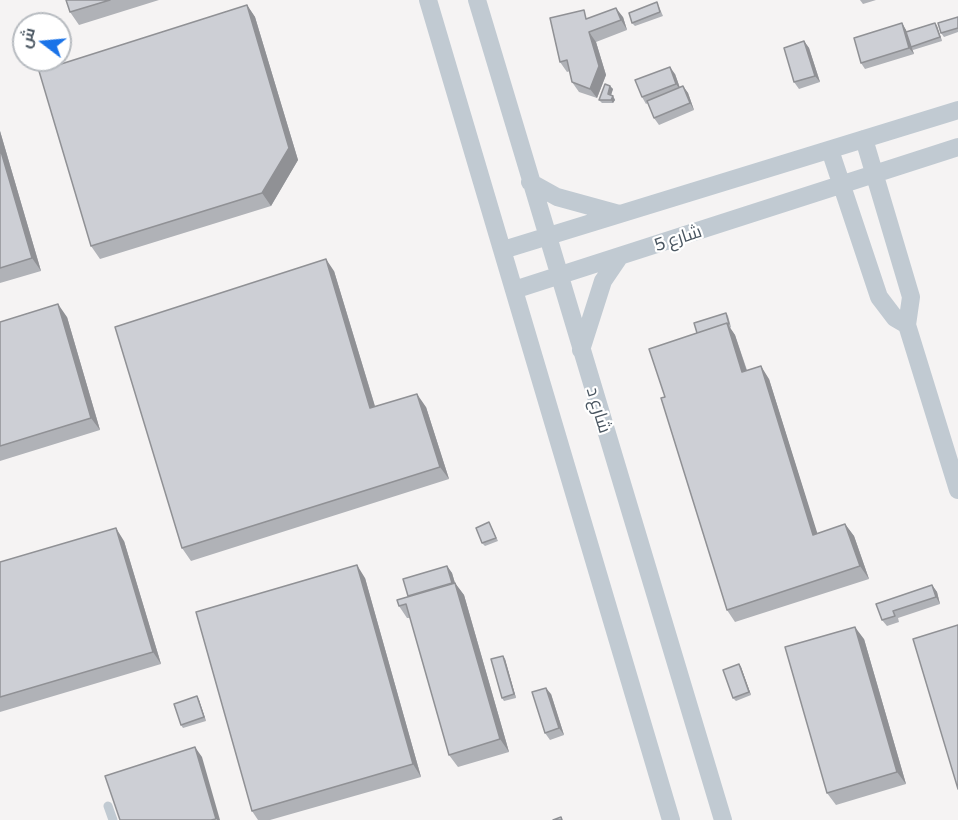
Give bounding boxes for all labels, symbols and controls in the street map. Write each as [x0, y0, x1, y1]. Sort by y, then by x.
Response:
north arrow [12, 12, 72, 72]
text: ش [14, 25, 38, 50]
street label: شارع 5 [652, 220, 704, 256]
street label: شارع د [582, 384, 616, 436]

